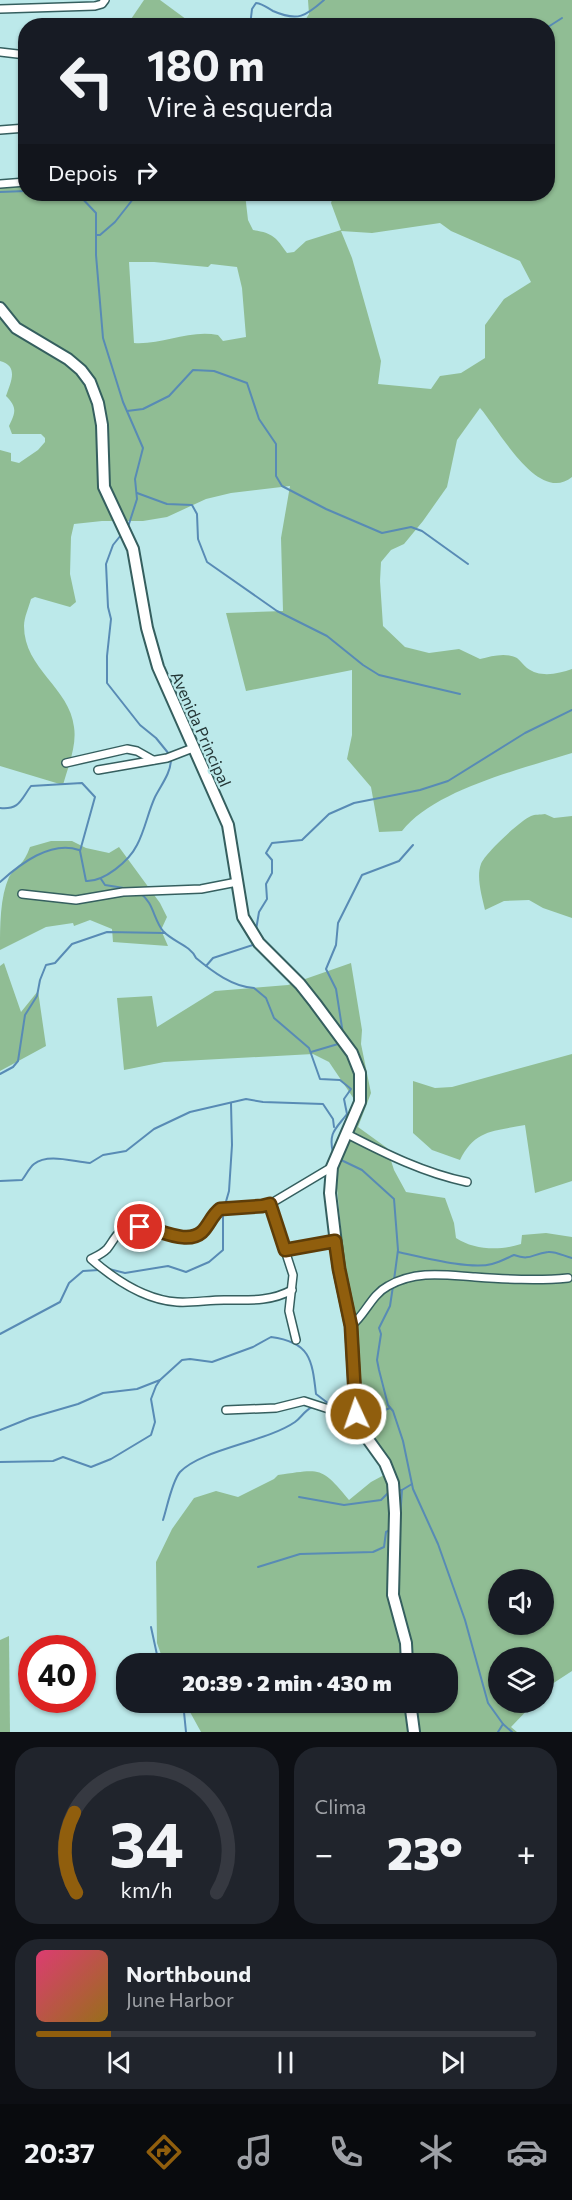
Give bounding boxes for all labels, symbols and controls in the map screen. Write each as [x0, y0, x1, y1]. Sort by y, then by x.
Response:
text: 180 m [147, 38, 265, 90]
icon: left [48, 42, 126, 120]
text: Vire à esquerda [147, 90, 333, 123]
icon: right [130, 156, 163, 189]
text: Depois [48, 159, 118, 186]
street label: Avenida Principal [167, 668, 235, 789]
pin [114, 1201, 165, 1252]
icon: arrive [123, 1210, 156, 1243]
position arrow [324, 1382, 388, 1446]
map controls [488, 1569, 554, 1713]
button: sound [488, 1569, 554, 1635]
speed limit sign: 40 [18, 1635, 96, 1713]
button: layers [488, 1647, 554, 1713]
text: 20:39 · 2 min · 430 m [182, 1669, 392, 1696]
text: Clima [315, 1794, 366, 1818]
text: 34 [109, 1804, 184, 1880]
text: 23° [387, 1824, 463, 1879]
text: − [315, 1832, 333, 1873]
text: + [517, 1832, 536, 1873]
text: km/h [121, 1876, 173, 1902]
text: Northbound [126, 1960, 251, 1987]
text: June Harbor [126, 1987, 234, 2011]
icon: previous [103, 2046, 136, 2079]
icon: pause [269, 2046, 302, 2079]
icon: next [436, 2046, 469, 2079]
icon: directions [143, 2131, 185, 2173]
icon: music [234, 2131, 276, 2173]
icon: phone [325, 2131, 367, 2173]
icon: climate [415, 2131, 457, 2173]
icon: car [506, 2131, 548, 2173]
text: 20:37 [24, 2136, 95, 2169]

